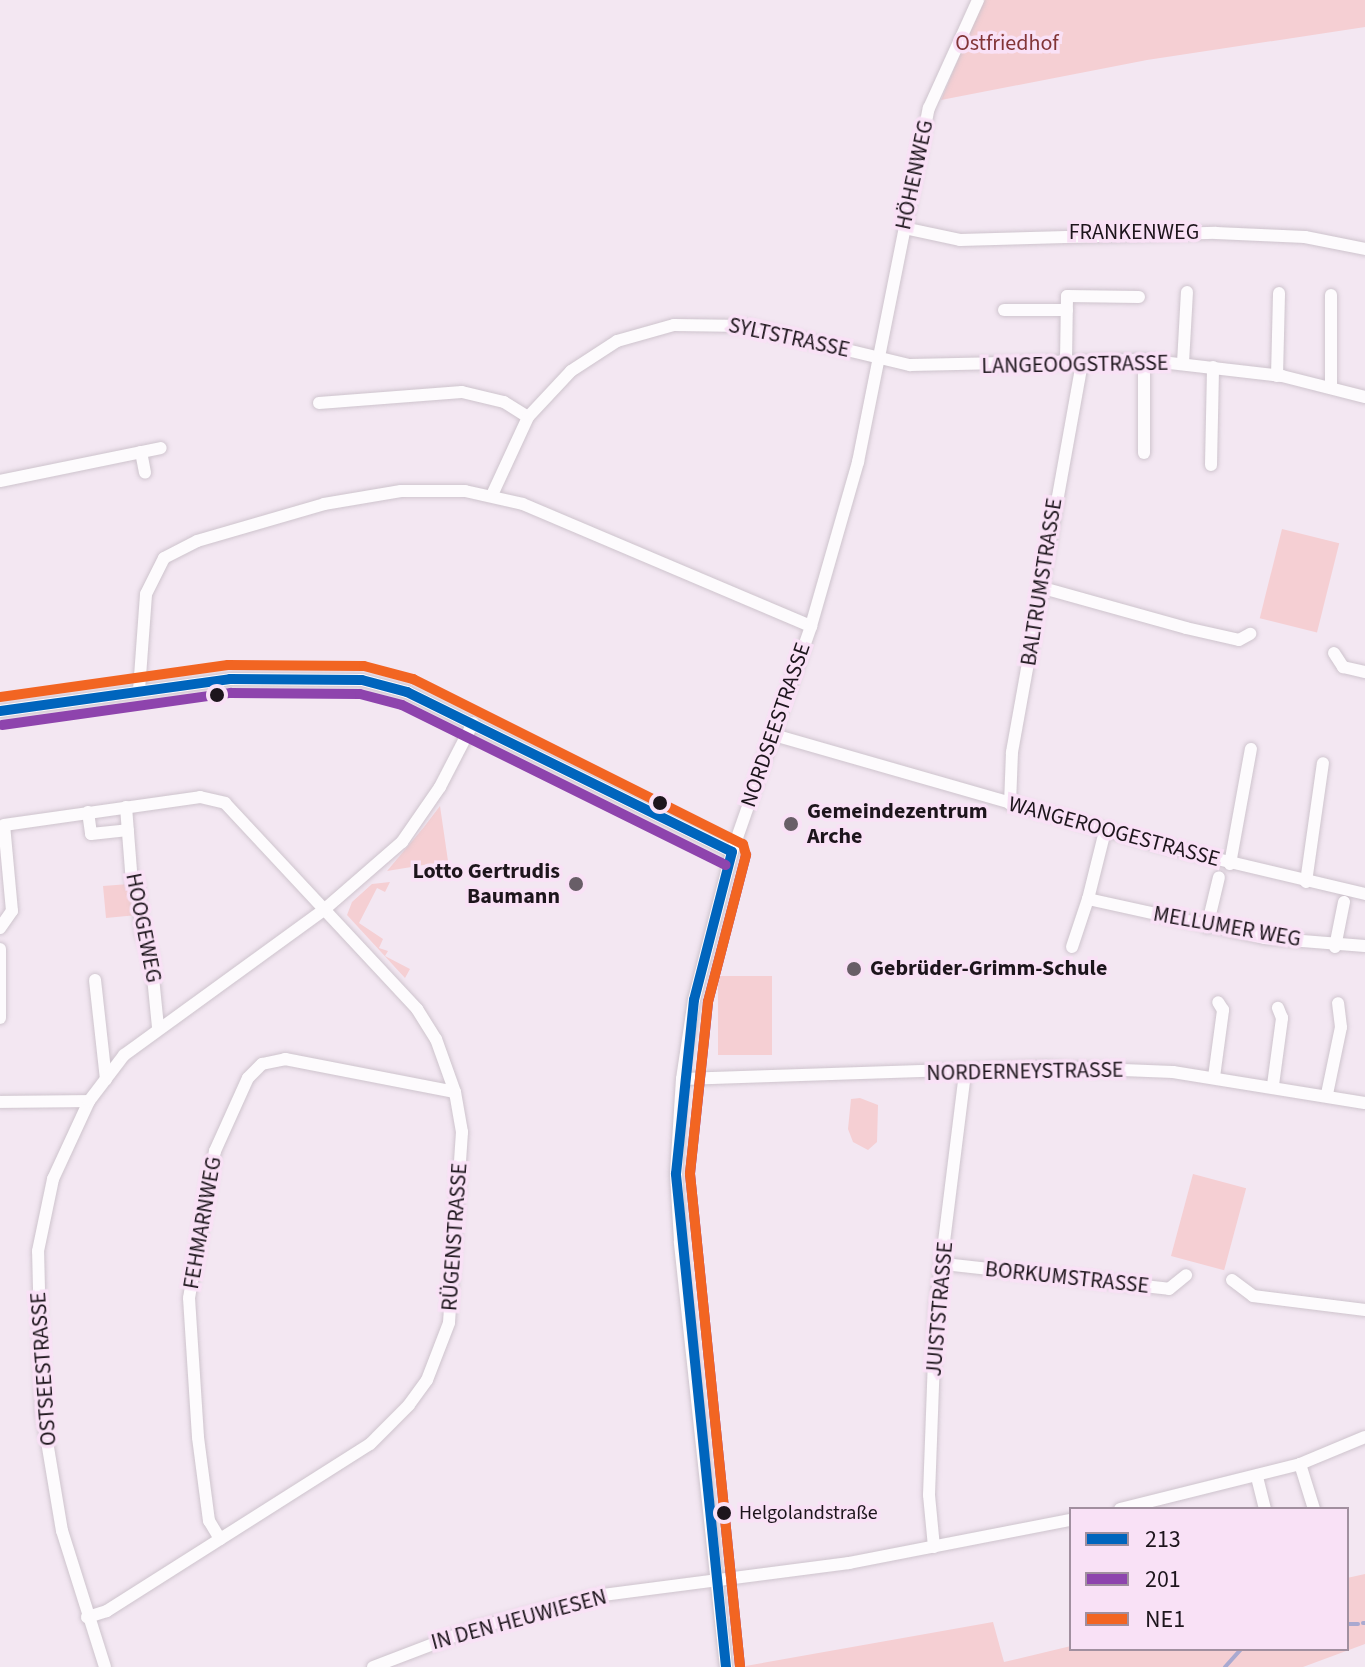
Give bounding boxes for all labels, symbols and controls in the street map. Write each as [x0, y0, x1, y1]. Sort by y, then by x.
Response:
park label: Ostfriedhof [955, 31, 1059, 57]
street label: HÖHENWEG [890, 118, 940, 232]
street label: FRANKENWEG [1069, 220, 1199, 246]
street label: SYLTSTRASSE [726, 312, 852, 364]
street label: LANGEOOGSTRASSE [981, 350, 1169, 380]
street label: BALTRUMSTRASSE [1016, 496, 1068, 668]
street label: NORDSEESTRASSE [736, 639, 816, 811]
unlabelled marker [209, 687, 225, 703]
street label: WANGEROOGESTRASSE [1005, 791, 1223, 873]
unlabelled marker [652, 795, 668, 811]
place label: Gemeindezentrum Arche [807, 798, 988, 850]
marker: Gemeindezentrum Arche [782, 815, 800, 833]
place label: Lotto Gertrudis Baumann [412, 858, 560, 910]
street label: HOOGEWEG [119, 871, 167, 985]
marker: Lotto Gertrudis Baumann [567, 875, 585, 893]
street label: MELLUMER WEG [1151, 901, 1303, 953]
place label: Gebrüder-Grimm-Schule [870, 956, 1107, 982]
marker: Gebrüder-Grimm-Schule [845, 960, 863, 978]
street label: NORDERNEYSTRASSE [926, 1057, 1124, 1087]
street label: FEHMARNWEG [178, 1155, 228, 1291]
street label: RÜGENSTRASSE [437, 1162, 473, 1312]
street label: JUISTSTRASSE [921, 1241, 959, 1377]
street label: BORKUMSTRASSE [984, 1256, 1150, 1300]
street label: OSTSEESTRASSE [25, 1291, 63, 1447]
place label: Helgolandstraße [739, 1501, 878, 1525]
marker: Helgolandstraße [716, 1505, 732, 1521]
legend [1069, 1507, 1349, 1651]
text: 213 [1145, 1522, 1181, 1557]
text: 201 [1145, 1562, 1181, 1597]
street label: IN DEN HEUWIESEN [428, 1584, 610, 1656]
text: NE1 [1145, 1602, 1185, 1637]

